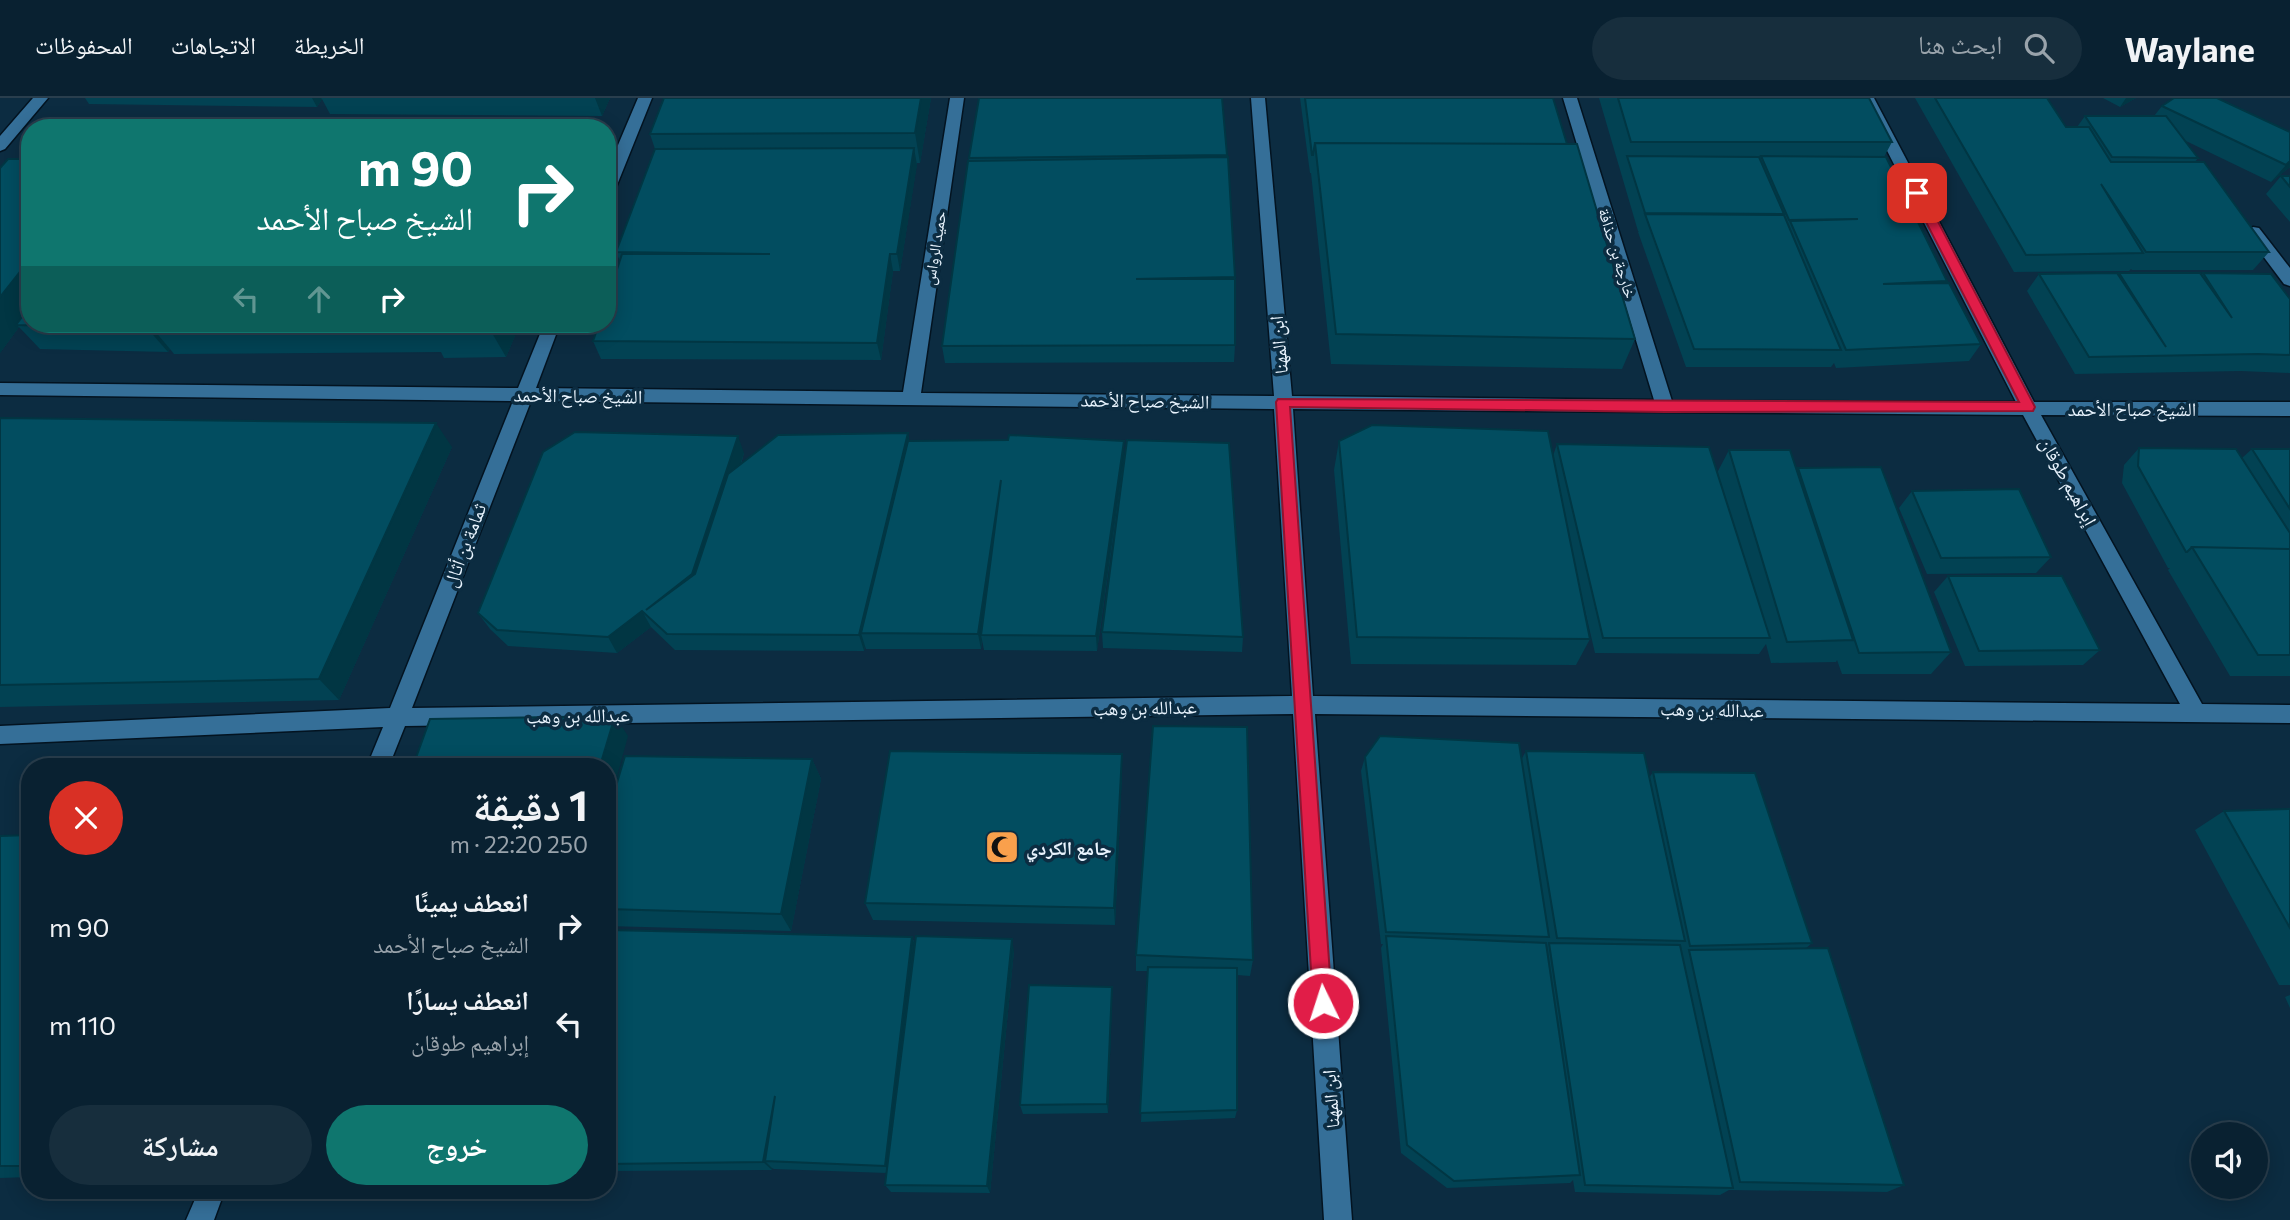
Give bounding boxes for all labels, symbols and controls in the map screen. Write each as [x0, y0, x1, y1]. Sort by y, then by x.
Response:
search box [1592, 17, 2082, 80]
text: ابحث هنا [1918, 28, 2002, 59]
text: Waylane [2124, 28, 2255, 69]
icon: search [2020, 29, 2058, 67]
text: المحفوظات [35, 30, 133, 59]
text: الاتجاهات [171, 30, 256, 59]
text: الخريطة [294, 30, 365, 59]
text: 90 m [358, 136, 473, 196]
icon: right [497, 147, 588, 238]
pin [1887, 163, 1947, 223]
icon: arrive [1898, 174, 1936, 212]
text: الشيخ صباح الأحمد [256, 197, 473, 237]
street label: خارجة بن حذافة [1593, 206, 1641, 301]
street label: حميد الرواس [919, 210, 951, 287]
icon: left [227, 280, 265, 318]
icon: ahead [300, 280, 338, 318]
icon: right [373, 280, 411, 318]
street label: ابن المهنا [1264, 315, 1293, 375]
street label: الشيخ صباح الأحمد [513, 382, 642, 410]
street label: الشيخ صباح الأحمد [1080, 387, 1209, 415]
street label: الشيخ صباح الأحمد [2068, 397, 2196, 422]
street label: إبراهيم طوقان [2033, 433, 2103, 531]
street label: ثمامة بن أثال [438, 500, 491, 590]
street label: عبدالله بن وهب [1093, 695, 1197, 720]
street label: عبدالله بن وهب [1660, 697, 1764, 722]
street label: عبدالله بن وهب [526, 703, 630, 728]
text: 1 دقيقة [473, 778, 588, 830]
button: close [49, 781, 123, 855]
mosque icon: جامع الكردي [983, 828, 1021, 866]
text: 250 m · 22:20 [450, 830, 588, 858]
place label: جامع الكردي [1026, 836, 1112, 863]
text: انعطف يمينًا [414, 886, 529, 917]
icon: right [550, 907, 588, 945]
text: 90 m [49, 911, 109, 942]
text: الشيخ صباح الأحمد [373, 930, 529, 958]
position arrow [1286, 966, 1360, 1040]
text: انعطف يسارًا [406, 984, 529, 1015]
icon: left [550, 1005, 588, 1043]
text: 110 m [49, 1009, 116, 1040]
text: إبراهيم طوقان [411, 1028, 529, 1056]
street label: ابن المهنا [1316, 1069, 1345, 1129]
button: مشاركة [49, 1105, 312, 1185]
button: خروج [326, 1105, 588, 1185]
map controls [2191, 1122, 2268, 1199]
button: sound [2191, 1122, 2268, 1199]

